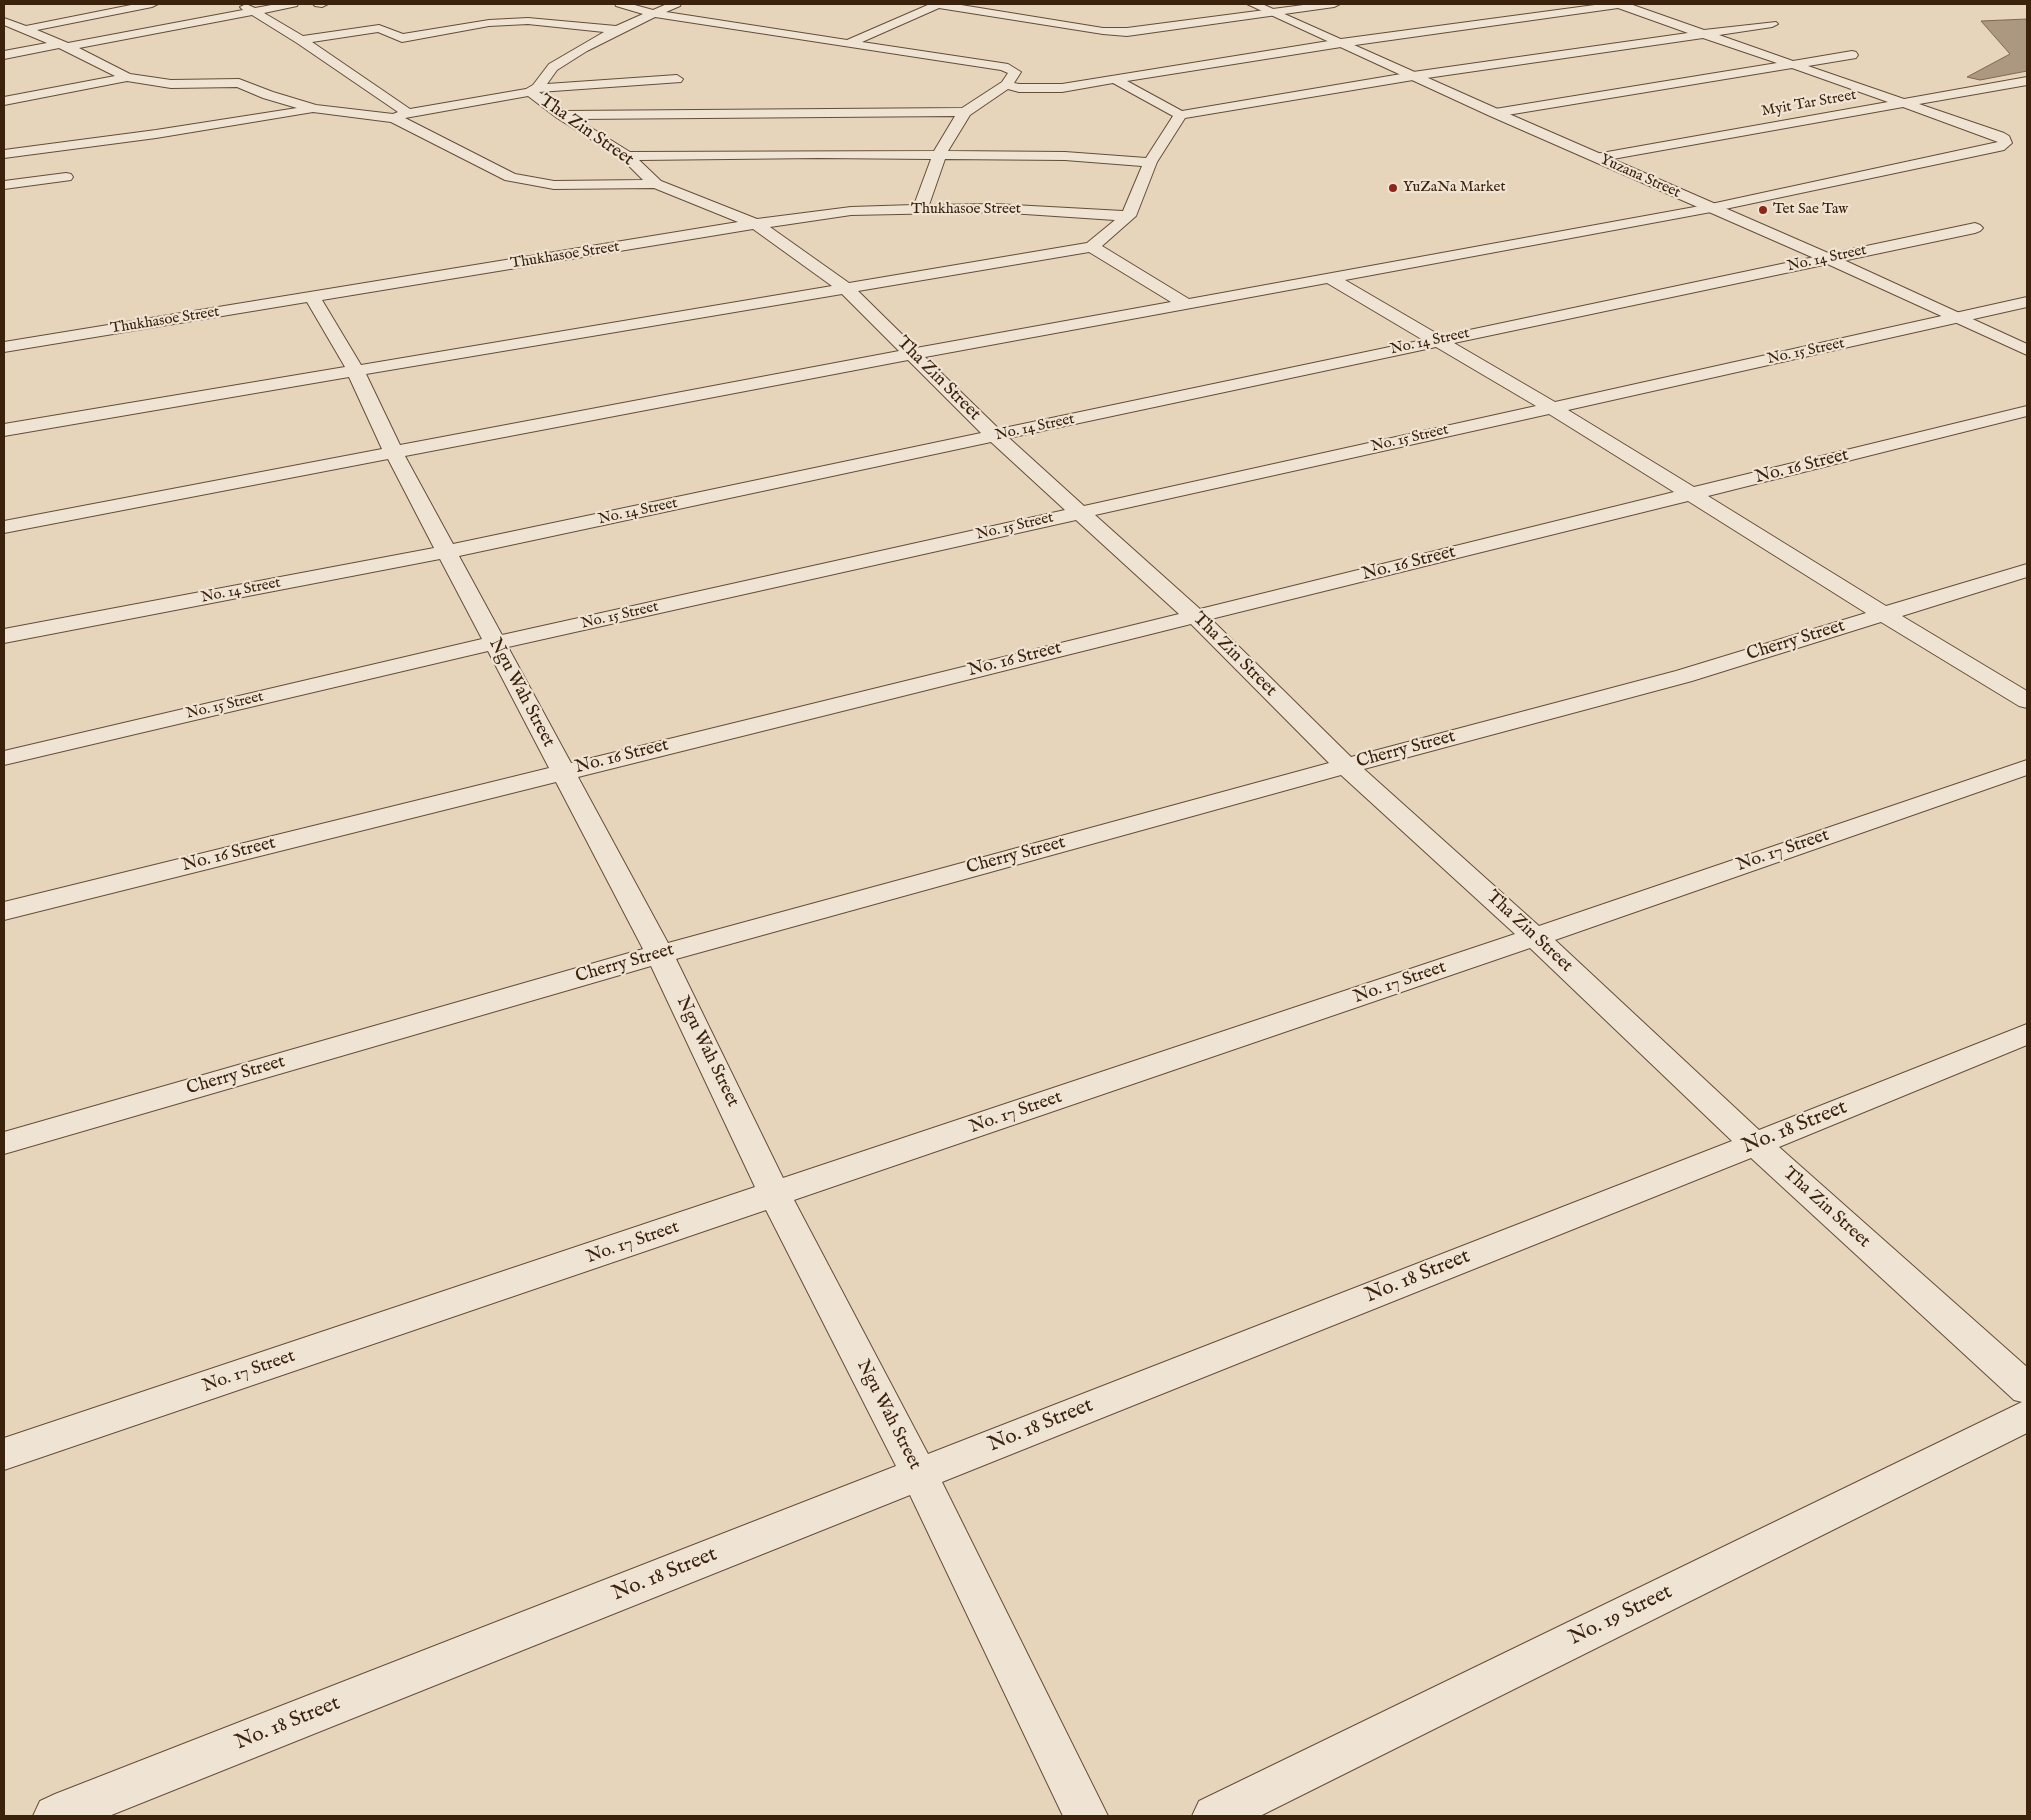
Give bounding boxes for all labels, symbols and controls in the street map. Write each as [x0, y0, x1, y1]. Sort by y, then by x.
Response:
street label: Myit Tar Street [1760, 87, 1858, 121]
street label: Tha Zin Street [535, 91, 637, 171]
street label: Yuzana Street [1597, 151, 1683, 203]
place label: YuZaNa Market [1403, 179, 1506, 197]
marker: YuZaNa Market [1387, 182, 1399, 194]
street label: Thukhasoe Street [911, 201, 1021, 219]
place label: Tet Sae Taw [1773, 201, 1848, 219]
marker: Tet Sae Taw [1757, 204, 1769, 216]
street label: Thukhasoe Street [509, 239, 621, 273]
street label: No. 14 Street [1786, 242, 1868, 276]
street label: Thukhasoe Street [109, 304, 221, 338]
street label: No. 14 Street [1389, 325, 1471, 359]
street label: Tha Zin Street [891, 332, 985, 426]
street label: No. 15 Street [1766, 335, 1846, 369]
street label: No. 14 Street [994, 411, 1076, 445]
street label: No. 15 Street [1370, 421, 1450, 457]
street label: No. 16 Street [1753, 445, 1851, 489]
street label: No. 14 Street [597, 495, 679, 529]
street label: No. 15 Street [975, 509, 1055, 545]
street label: No. 16 Street [1360, 542, 1458, 586]
street label: No. 14 Street [200, 574, 282, 608]
street label: No. 15 Street [580, 598, 660, 634]
street label: Tha Zin Street [1187, 608, 1281, 702]
street label: Cherry Street [1744, 616, 1848, 666]
street label: Ngu Wah Street [483, 635, 559, 751]
street label: No. 16 Street [966, 638, 1064, 682]
street label: No. 15 Street [185, 688, 265, 724]
street label: Cherry Street [1354, 726, 1458, 774]
street label: No. 16 Street [573, 735, 671, 779]
street label: No. 17 Street [1734, 825, 1832, 877]
street label: Cherry Street [964, 832, 1068, 880]
street label: No. 16 Street [180, 833, 278, 877]
street label: Tha Zin Street [1481, 887, 1577, 977]
street label: Cherry Street [573, 940, 677, 988]
street label: No. 17 Street [1351, 957, 1449, 1009]
street label: Ngu Wah Street [671, 993, 743, 1111]
street label: Cherry Street [184, 1052, 288, 1100]
street label: No. 17 Street [967, 1087, 1065, 1139]
street label: No. 18 Street [1739, 1096, 1851, 1160]
street label: Tha Zin Street [1778, 1163, 1874, 1253]
street label: No. 17 Street [584, 1217, 682, 1269]
street label: No. 18 Street [1362, 1245, 1474, 1309]
street label: No. 17 Street [200, 1346, 298, 1398]
street label: Ngu Wah Street [851, 1357, 925, 1473]
street label: No. 18 Street [985, 1394, 1097, 1458]
street label: No. 18 Street [609, 1543, 721, 1607]
street label: No. 19 Street [1565, 1580, 1677, 1652]
street label: No. 18 Street [232, 1692, 344, 1756]

